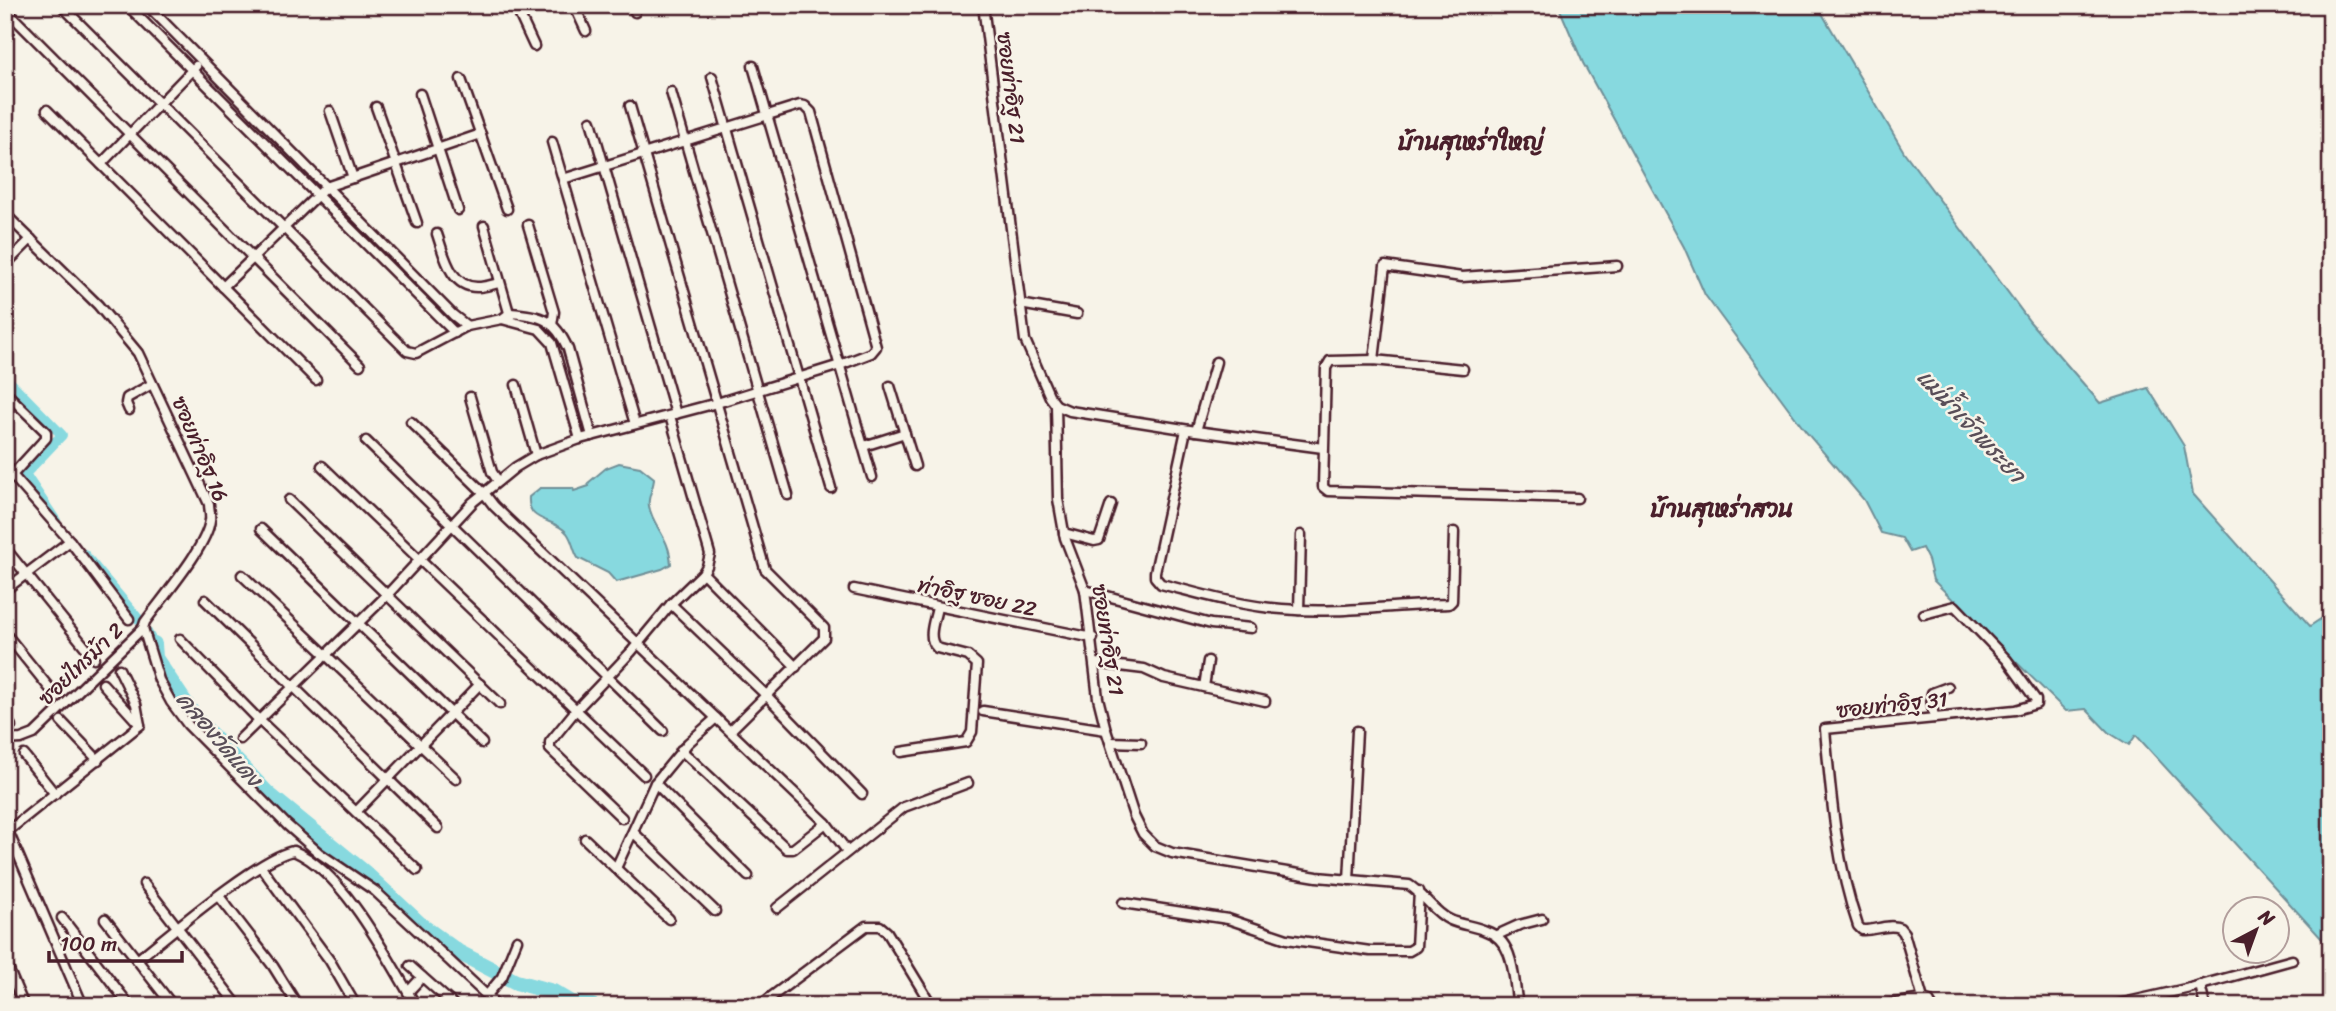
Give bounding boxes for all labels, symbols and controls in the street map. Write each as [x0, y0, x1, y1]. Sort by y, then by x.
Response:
street label: ซอยท่าอิฐ 21 [985, 30, 1037, 146]
district label: บ้านสุเหร่าใหญ่ [1397, 121, 1546, 163]
water label: แม่น้ำเจ้าพระยา [1906, 359, 2037, 494]
street label: ซอยท่าอิฐ 16 [161, 390, 239, 508]
district label: บ้านสุเหร่าสวน [1650, 488, 1793, 530]
street label: ท่าอิฐ ซอย 22 [914, 566, 1040, 628]
street label: ซอยท่าอิฐ 21 [1080, 582, 1136, 698]
street label: ซอยไทรม้า 2 [29, 613, 133, 715]
street label: ซอยท่าอิฐ 31 [1834, 680, 1950, 730]
water label: คลองวัดแดง [165, 682, 275, 799]
north arrow [2220, 895, 2290, 965]
text: N [2250, 900, 2283, 935]
scale bar [49, 920, 182, 964]
text: 100 m [60, 925, 117, 963]

